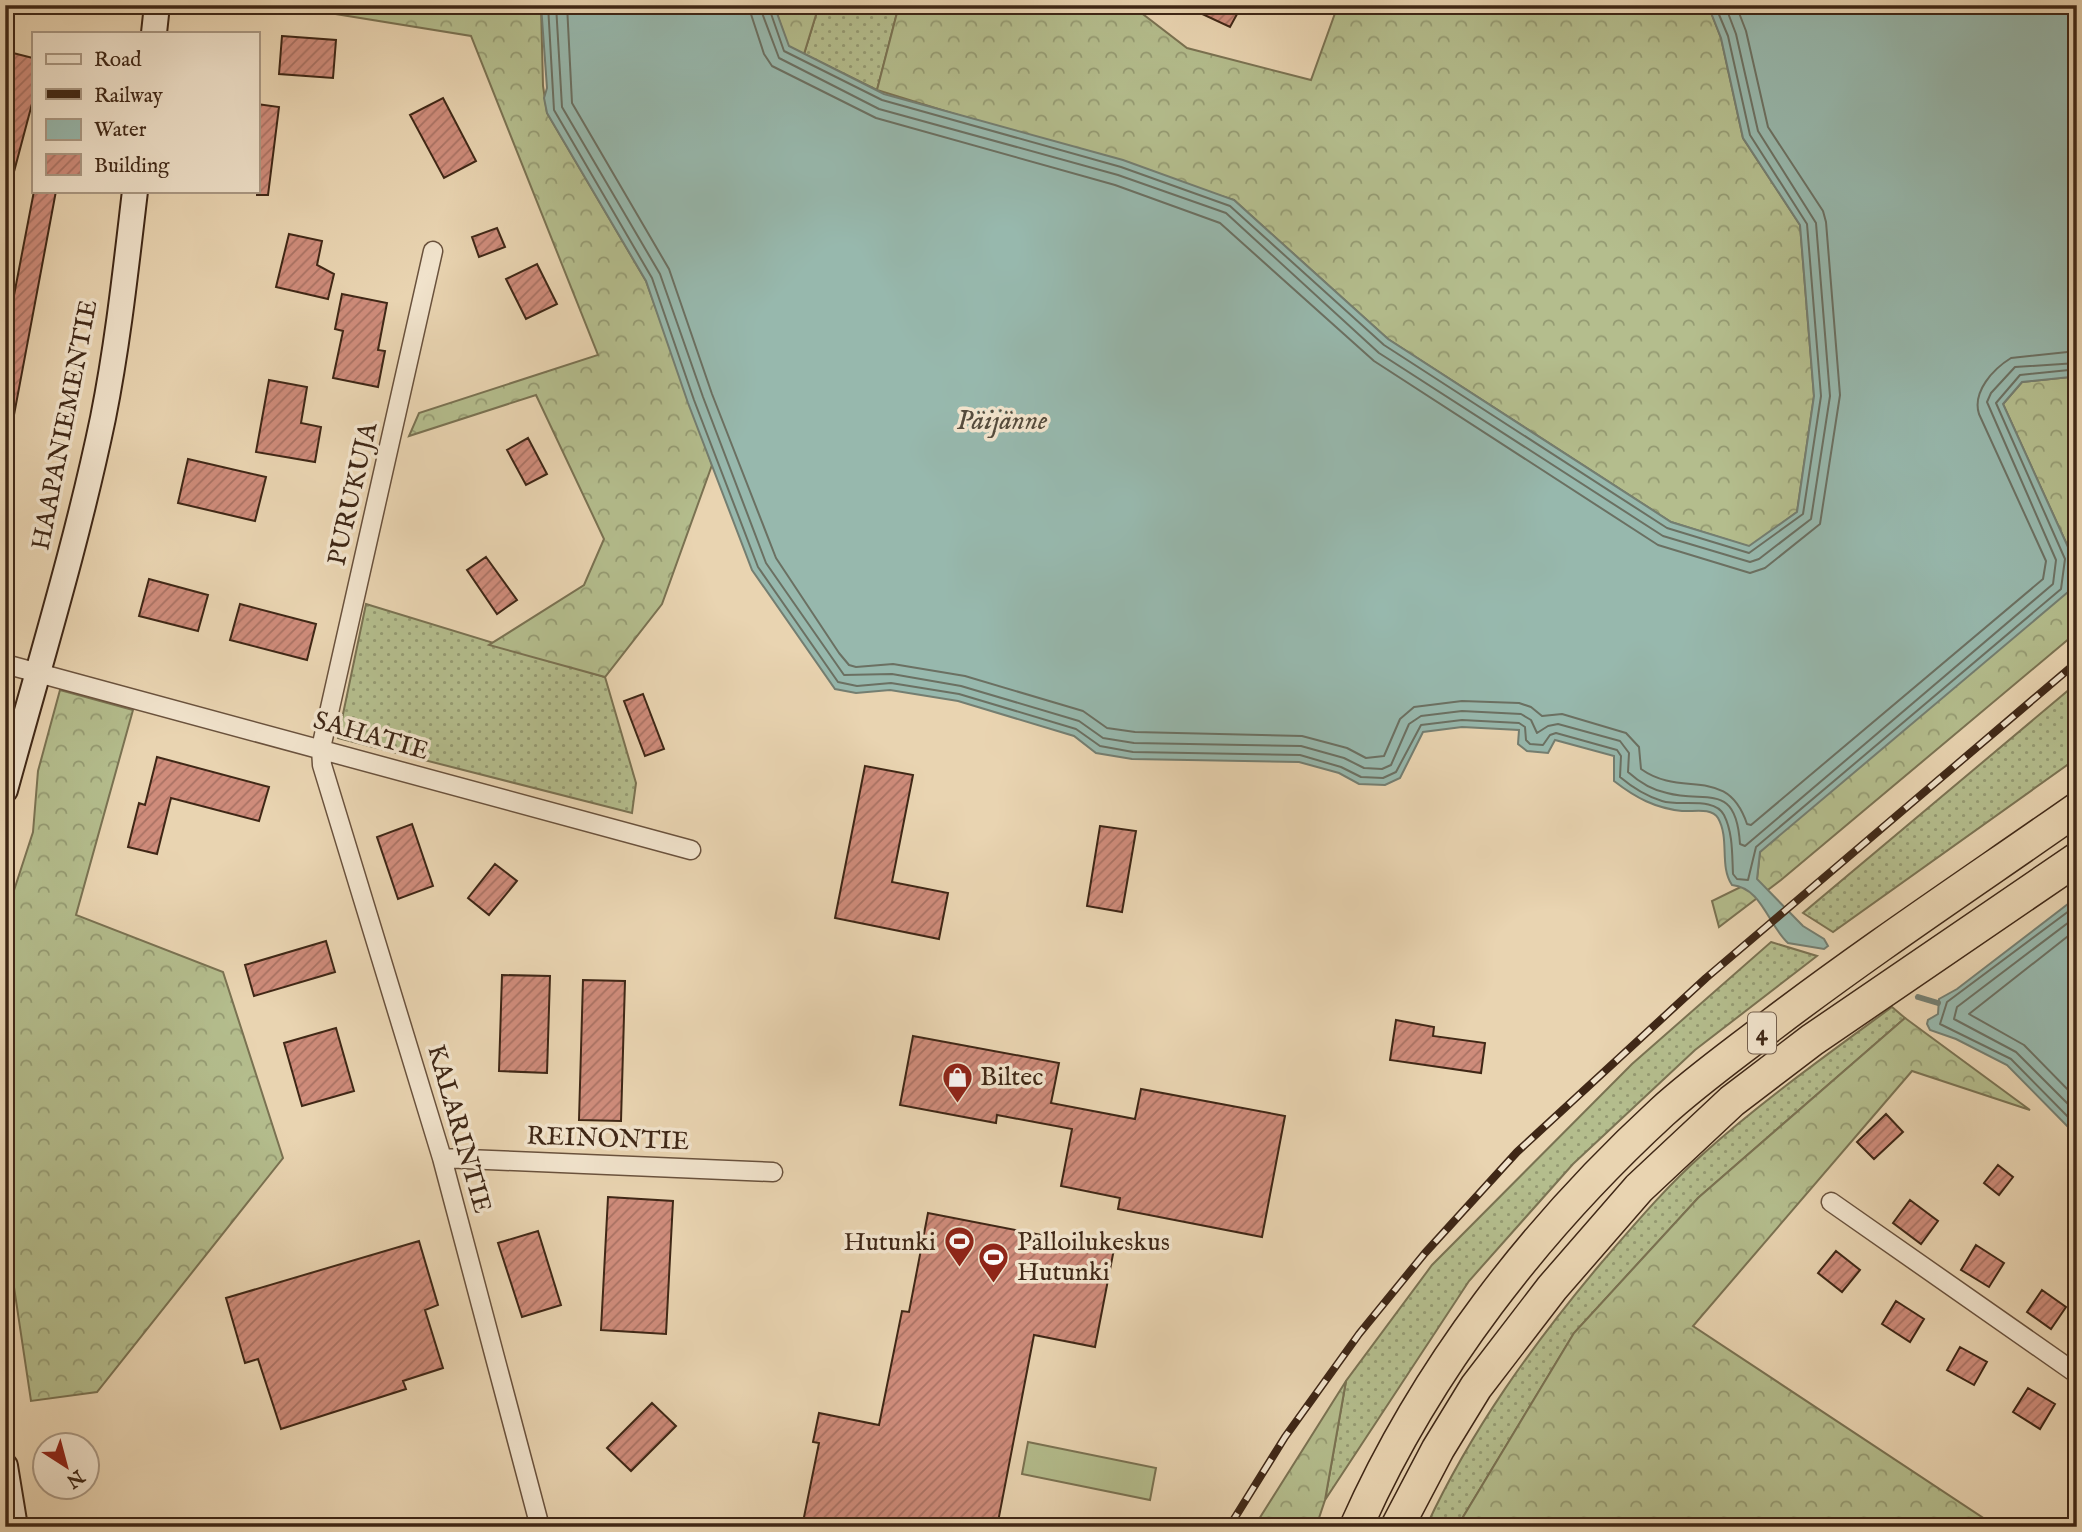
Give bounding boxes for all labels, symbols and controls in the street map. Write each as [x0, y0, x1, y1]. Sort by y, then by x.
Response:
legend [32, 32, 259, 192]
text: Road [94, 47, 142, 74]
text: Railway [94, 83, 164, 110]
text: Water [94, 117, 147, 144]
text: Building [94, 153, 170, 180]
street label: HAAPANIEMENTIE [25, 297, 105, 553]
water label: Päijänne [957, 404, 1048, 439]
street label: PURUKUJA [321, 418, 386, 569]
street label: SAHATIE [310, 704, 432, 768]
road number: 4 [1748, 1013, 1776, 1054]
street label: KALARINTIE [419, 1041, 499, 1217]
shop icon: Biltec [940, 1060, 974, 1104]
place label: Biltec [980, 1061, 1043, 1094]
street label: REINONTIE [526, 1120, 690, 1158]
sports icon: Hutunki [942, 1225, 976, 1269]
place label: Hutunki [843, 1226, 936, 1259]
place label: Palloilukeskus Hutunki [1017, 1226, 1170, 1289]
sports icon: Palloilukeskus Hutunki [977, 1240, 1011, 1284]
north arrow [32, 1430, 102, 1500]
text: N [61, 1463, 89, 1493]

